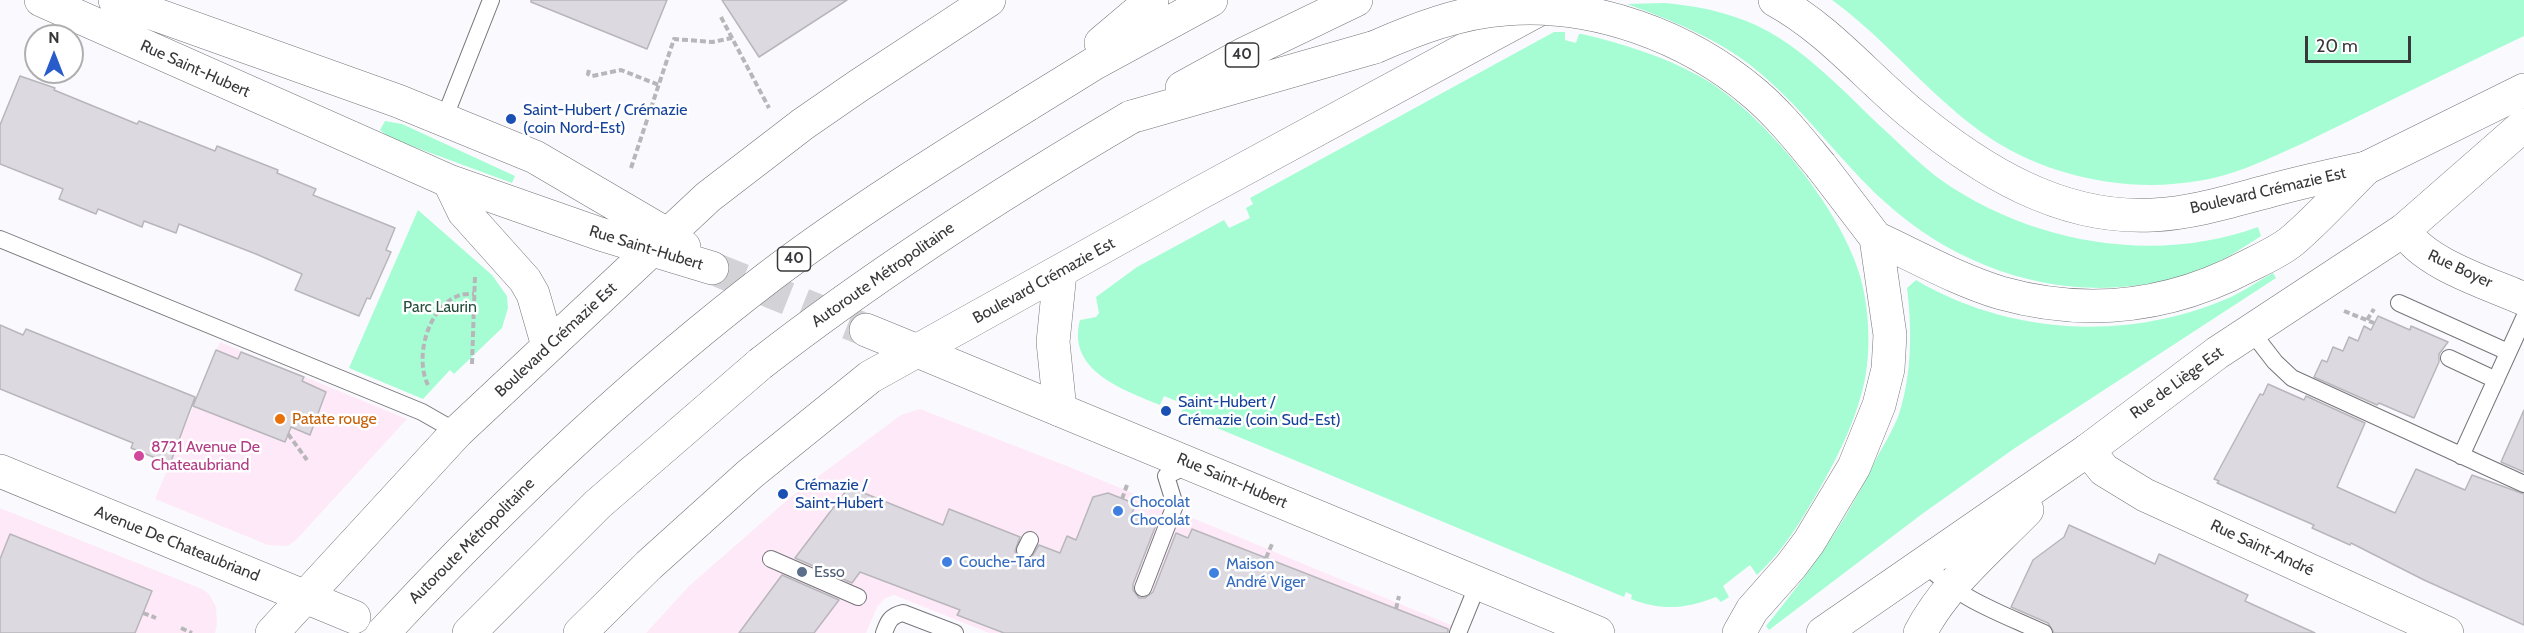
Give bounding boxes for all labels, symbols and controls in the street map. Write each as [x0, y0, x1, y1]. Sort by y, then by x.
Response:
north arrow [24, 24, 84, 84]
scale bar [2308, 24, 2414, 62]
text: N [48, 28, 60, 47]
text: 20 m [2316, 35, 2358, 57]
street label: Rue Saint-Hubert [137, 36, 253, 102]
road number: 40 [1226, 43, 1258, 67]
place label: Saint-Hubert / Crémazie (coin Nord-Est) [523, 100, 687, 138]
marker: Saint-Hubert / Crémazie (coin Nord-Est) [504, 112, 518, 126]
street label: Boulevard Crémazie Est [2188, 164, 2348, 218]
street label: Autoroute Métropolitaine [808, 218, 958, 332]
street label: Rue Saint-Hubert [587, 222, 705, 274]
street label: Boulevard Crémazie Est [970, 234, 1118, 328]
street label: Rue Boyer [2425, 246, 2495, 292]
road number: 40 [778, 247, 810, 271]
street label: Boulevard Crémazie Est [491, 279, 621, 401]
park label: Parc Laurin [403, 297, 477, 317]
street label: Rue de Liège Est [2127, 343, 2227, 423]
place label: Saint-Hubert / Crémazie (coin Sud-Est) [1178, 392, 1341, 430]
marker: Saint-Hubert / Crémazie (coin Sud-Est) [1159, 404, 1173, 418]
place label: Patate rouge [292, 409, 377, 429]
marker: Patate rouge [273, 412, 287, 426]
place label: 8721 Avenue De Chateaubriand [151, 437, 260, 475]
marker: 8721 Avenue De Chateaubriand [132, 449, 146, 463]
street label: Rue Saint-Hubert [1174, 449, 1290, 513]
street label: Autoroute Métropolitaine [405, 474, 539, 608]
place label: Crémazie / Saint-Hubert [795, 475, 883, 513]
marker: Crémazie / Saint-Hubert [776, 487, 790, 501]
place label: Chocolat Chocolat [1130, 492, 1190, 530]
street label: Avenue De Chateaubriand [92, 502, 262, 586]
marker: Chocolat Chocolat [1111, 504, 1125, 518]
street label: Rue Saint-André [2207, 516, 2317, 580]
place label: Couche-Tard [959, 552, 1045, 572]
place label: Maison André Viger [1226, 554, 1305, 592]
marker: Couche-Tard [940, 555, 954, 569]
place label: Esso [814, 562, 845, 582]
marker: Esso [795, 565, 809, 579]
marker: Maison André Viger [1207, 566, 1221, 580]

